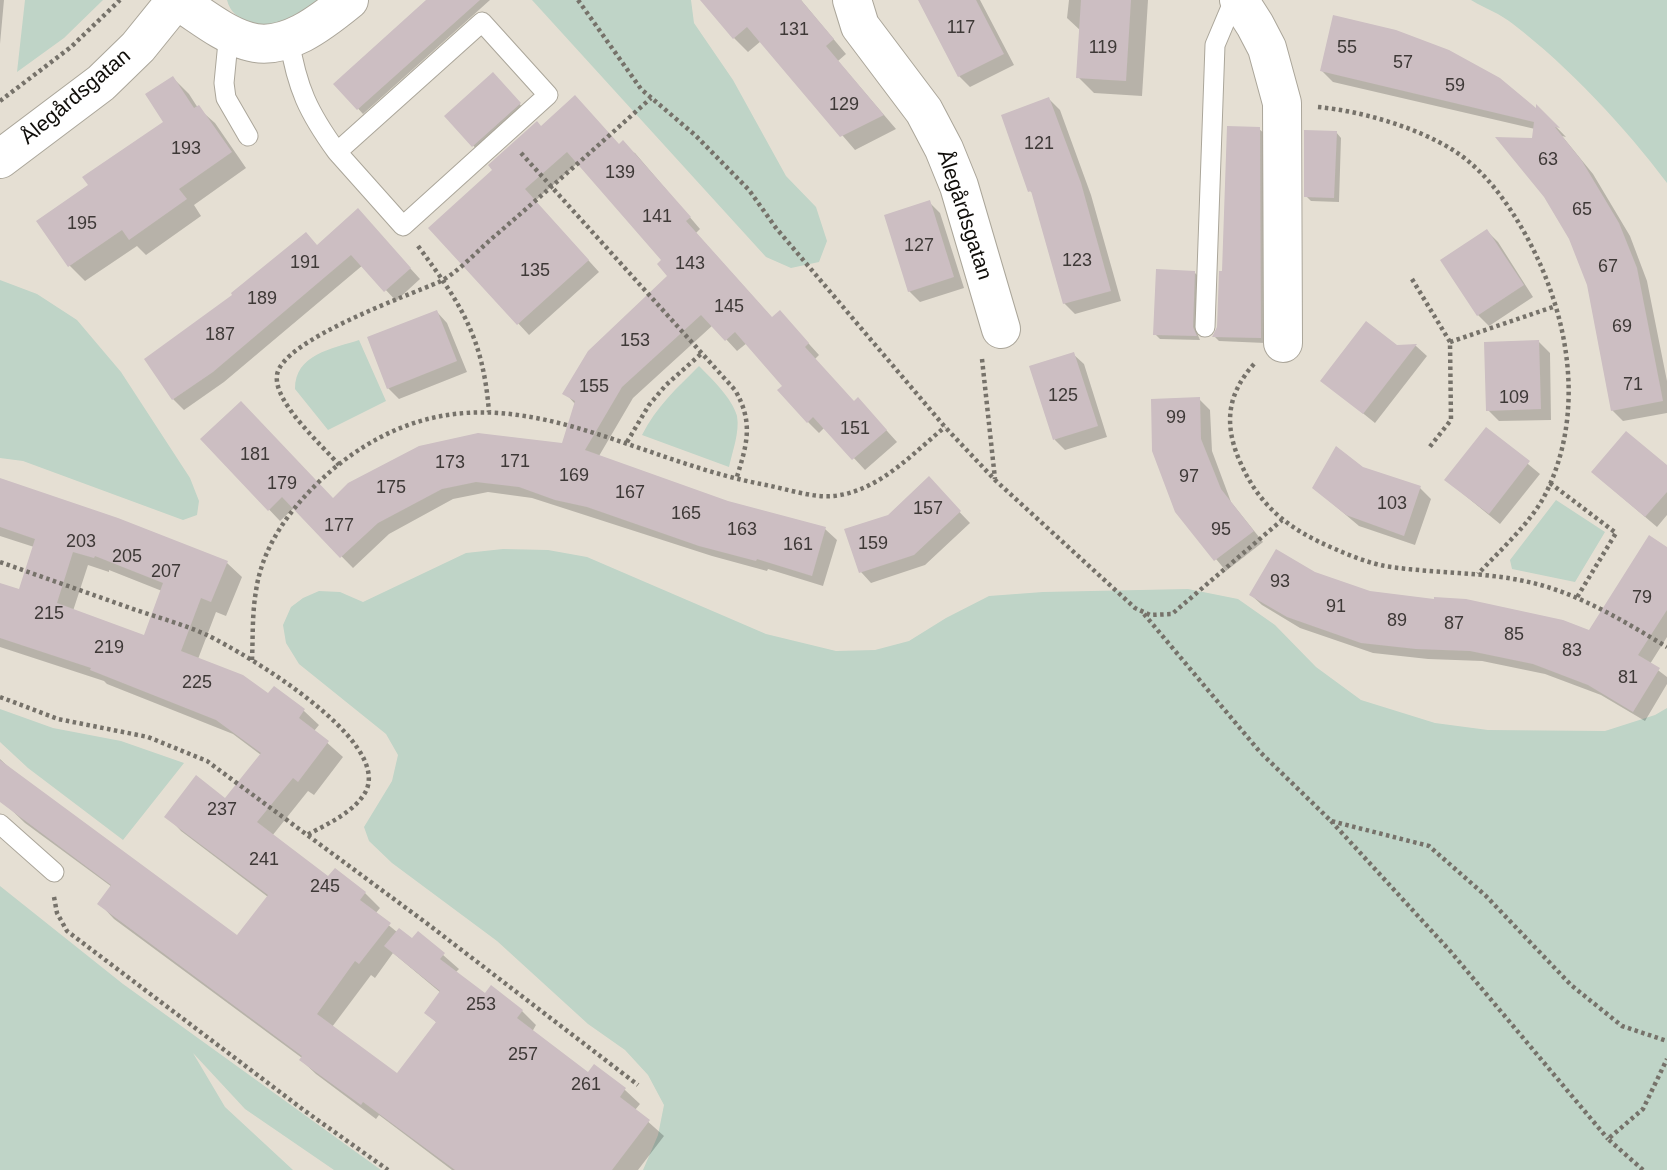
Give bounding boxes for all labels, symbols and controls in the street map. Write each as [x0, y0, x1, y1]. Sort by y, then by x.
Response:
house number: 117 [947, 17, 975, 39]
house number: 131 [779, 19, 809, 41]
house number: 119 [1089, 37, 1117, 59]
house number: 55 [1337, 37, 1357, 59]
street label: Ålegårdsgatan [16, 44, 136, 150]
house number: 57 [1393, 52, 1413, 74]
house number: 59 [1445, 75, 1465, 97]
house number: 129 [829, 94, 859, 116]
house number: 121 [1024, 133, 1054, 155]
house number: 193 [171, 138, 201, 160]
street label: Ålegårdsgatan [931, 147, 997, 283]
house number: 63 [1538, 149, 1558, 171]
house number: 139 [605, 162, 635, 184]
house number: 65 [1572, 199, 1592, 221]
house number: 141 [642, 206, 672, 228]
house number: 195 [67, 213, 97, 235]
house number: 127 [904, 235, 934, 257]
house number: 123 [1062, 250, 1092, 272]
house number: 191 [290, 252, 320, 274]
house number: 143 [675, 253, 705, 275]
house number: 67 [1598, 256, 1618, 278]
house number: 135 [520, 260, 550, 282]
house number: 189 [247, 288, 277, 310]
house number: 145 [714, 296, 744, 318]
house number: 69 [1612, 316, 1632, 338]
house number: 187 [205, 324, 235, 346]
house number: 153 [620, 330, 650, 352]
house number: 71 [1623, 374, 1643, 396]
house number: 155 [579, 376, 609, 398]
house number: 125 [1048, 385, 1078, 407]
house number: 109 [1499, 387, 1529, 409]
house number: 99 [1166, 407, 1186, 429]
house number: 151 [840, 418, 870, 440]
house number: 181 [240, 444, 270, 466]
house number: 171 [500, 451, 530, 473]
house number: 173 [435, 452, 465, 474]
house number: 169 [559, 465, 589, 487]
house number: 97 [1179, 466, 1199, 488]
house number: 179 [267, 473, 297, 495]
house number: 175 [376, 477, 406, 499]
house number: 167 [615, 482, 645, 504]
house number: 103 [1377, 493, 1407, 515]
house number: 157 [913, 498, 943, 520]
house number: 165 [671, 503, 701, 525]
house number: 177 [324, 515, 354, 537]
house number: 163 [727, 519, 757, 541]
house number: 95 [1211, 519, 1231, 541]
house number: 203 [66, 531, 96, 553]
house number: 159 [858, 533, 888, 555]
house number: 161 [783, 534, 813, 556]
house number: 205 [112, 546, 142, 568]
house number: 207 [151, 561, 181, 583]
house number: 93 [1270, 571, 1290, 593]
house number: 79 [1632, 587, 1652, 609]
house number: 91 [1326, 596, 1346, 618]
house number: 215 [34, 603, 64, 625]
house number: 89 [1387, 610, 1407, 632]
house number: 87 [1444, 613, 1464, 635]
house number: 85 [1504, 624, 1524, 646]
house number: 219 [94, 637, 124, 659]
house number: 83 [1562, 640, 1582, 662]
house number: 81 [1618, 667, 1638, 689]
house number: 225 [182, 672, 212, 694]
house number: 237 [207, 799, 237, 821]
house number: 241 [249, 849, 279, 871]
house number: 245 [310, 876, 340, 898]
house number: 253 [466, 994, 496, 1016]
house number: 257 [508, 1044, 538, 1066]
house number: 261 [571, 1074, 601, 1096]

